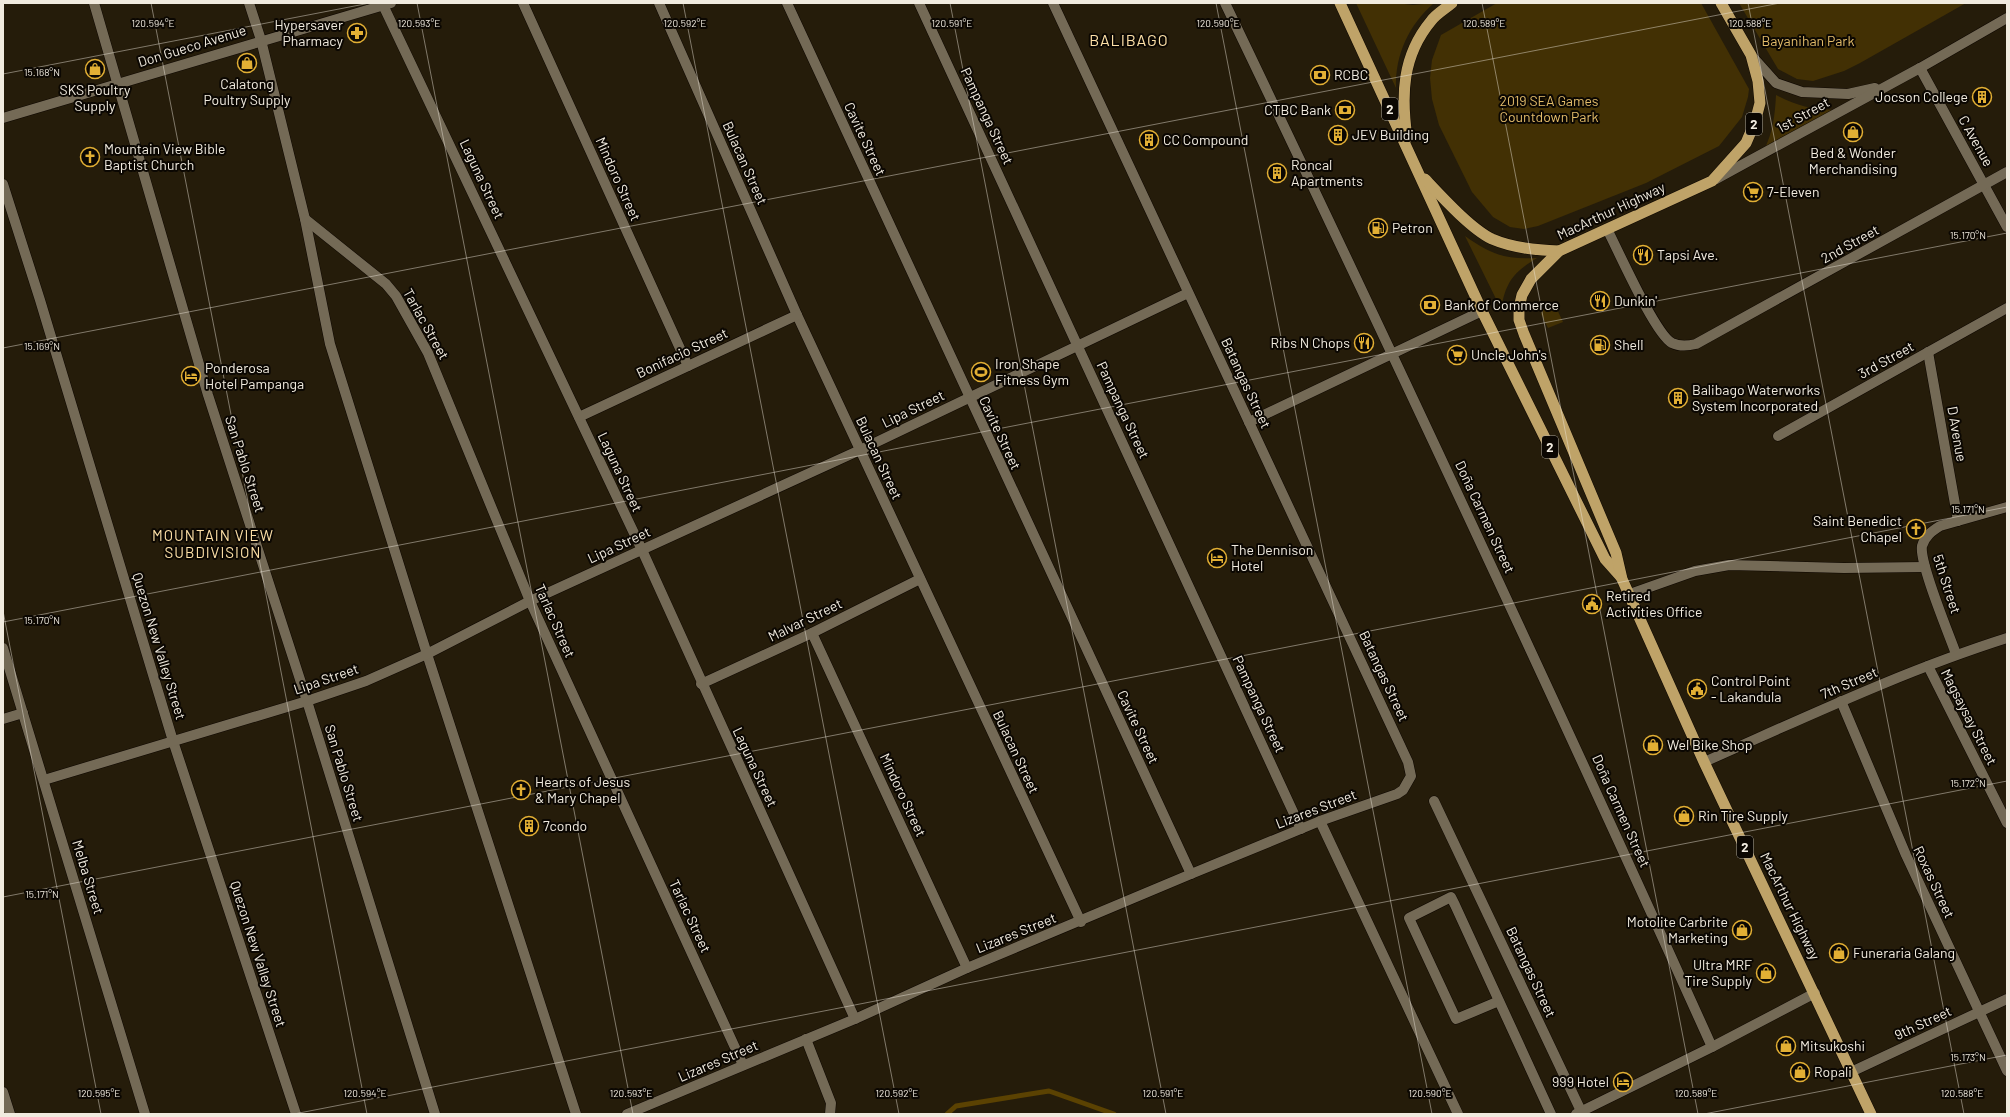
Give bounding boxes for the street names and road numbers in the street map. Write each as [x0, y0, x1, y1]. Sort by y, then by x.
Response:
street label: Don Gueco Avenue [136, 21, 248, 70]
street label: Pampanga Street [958, 65, 1017, 167]
street label: 1st Street [1773, 93, 1832, 136]
road number: 2 [1382, 98, 1398, 120]
street label: Cavite Street [841, 99, 890, 178]
street label: C Avenue [1955, 112, 1997, 169]
road number: 2 [1746, 113, 1762, 135]
street label: Bulacan Street [719, 118, 771, 207]
street label: Mindoro Street [592, 134, 645, 223]
street label: Laguna Street [457, 136, 508, 221]
street label: MacArthur Highway [1554, 178, 1668, 243]
street label: 2nd Street [1818, 221, 1882, 266]
street label: Tarlac Street [400, 285, 453, 362]
street label: Bonifacio Street [633, 324, 730, 381]
street label: Batangas Street [1218, 335, 1275, 431]
street label: 3rd Street [1855, 337, 1917, 382]
street label: Pampanga Street [1094, 359, 1153, 461]
street label: Lipa Street [879, 386, 947, 431]
street label: Cavite Street [976, 393, 1025, 472]
street label: D Avenue [1944, 405, 1971, 463]
street label: San Pablo Street [222, 413, 269, 514]
street label: Bulacan Street [853, 414, 906, 502]
street label: Laguna Street [595, 429, 646, 514]
road number: 2 [1542, 436, 1558, 458]
street label: Doña Carmen Street [1452, 458, 1519, 576]
street label: Lipa Street [585, 523, 653, 567]
street label: 5th Street [1930, 552, 1965, 615]
street label: Quezon New Valley Street [129, 570, 190, 721]
street label: Tarlac Street [532, 581, 579, 660]
street label: Malvar Street [765, 594, 845, 645]
street label: Batangas Street [1356, 628, 1413, 724]
street label: Pampanga Street [1230, 653, 1289, 755]
street label: Lipa Street [291, 660, 360, 698]
street label: 7th Street [1818, 663, 1880, 702]
street label: Magsaysay Street [1938, 666, 2001, 768]
street label: Cavite Street [1114, 687, 1163, 766]
street label: Bulacan Street [990, 708, 1043, 796]
street label: San Pablo Street [322, 722, 367, 823]
street label: Laguna Street [730, 724, 781, 809]
street label: Mindoro Street [877, 750, 930, 839]
street label: Doña Carmen Street [1589, 752, 1654, 870]
street label: Lizares Street [1273, 785, 1359, 832]
road number: 2 [1737, 836, 1753, 858]
street label: Melba Street [69, 838, 108, 916]
street label: Roxas Street [1910, 843, 1959, 921]
street label: MacArthur Highway [1757, 849, 1824, 963]
street label: Tarlac Street [666, 877, 715, 955]
street label: Quezon New Valley Street [227, 879, 290, 1029]
street label: Lizares Street [973, 909, 1058, 956]
street label: Batangas Street [1503, 924, 1560, 1020]
street label: 9th Street [1892, 1002, 1954, 1043]
street label: Lizares Street [675, 1036, 760, 1085]

